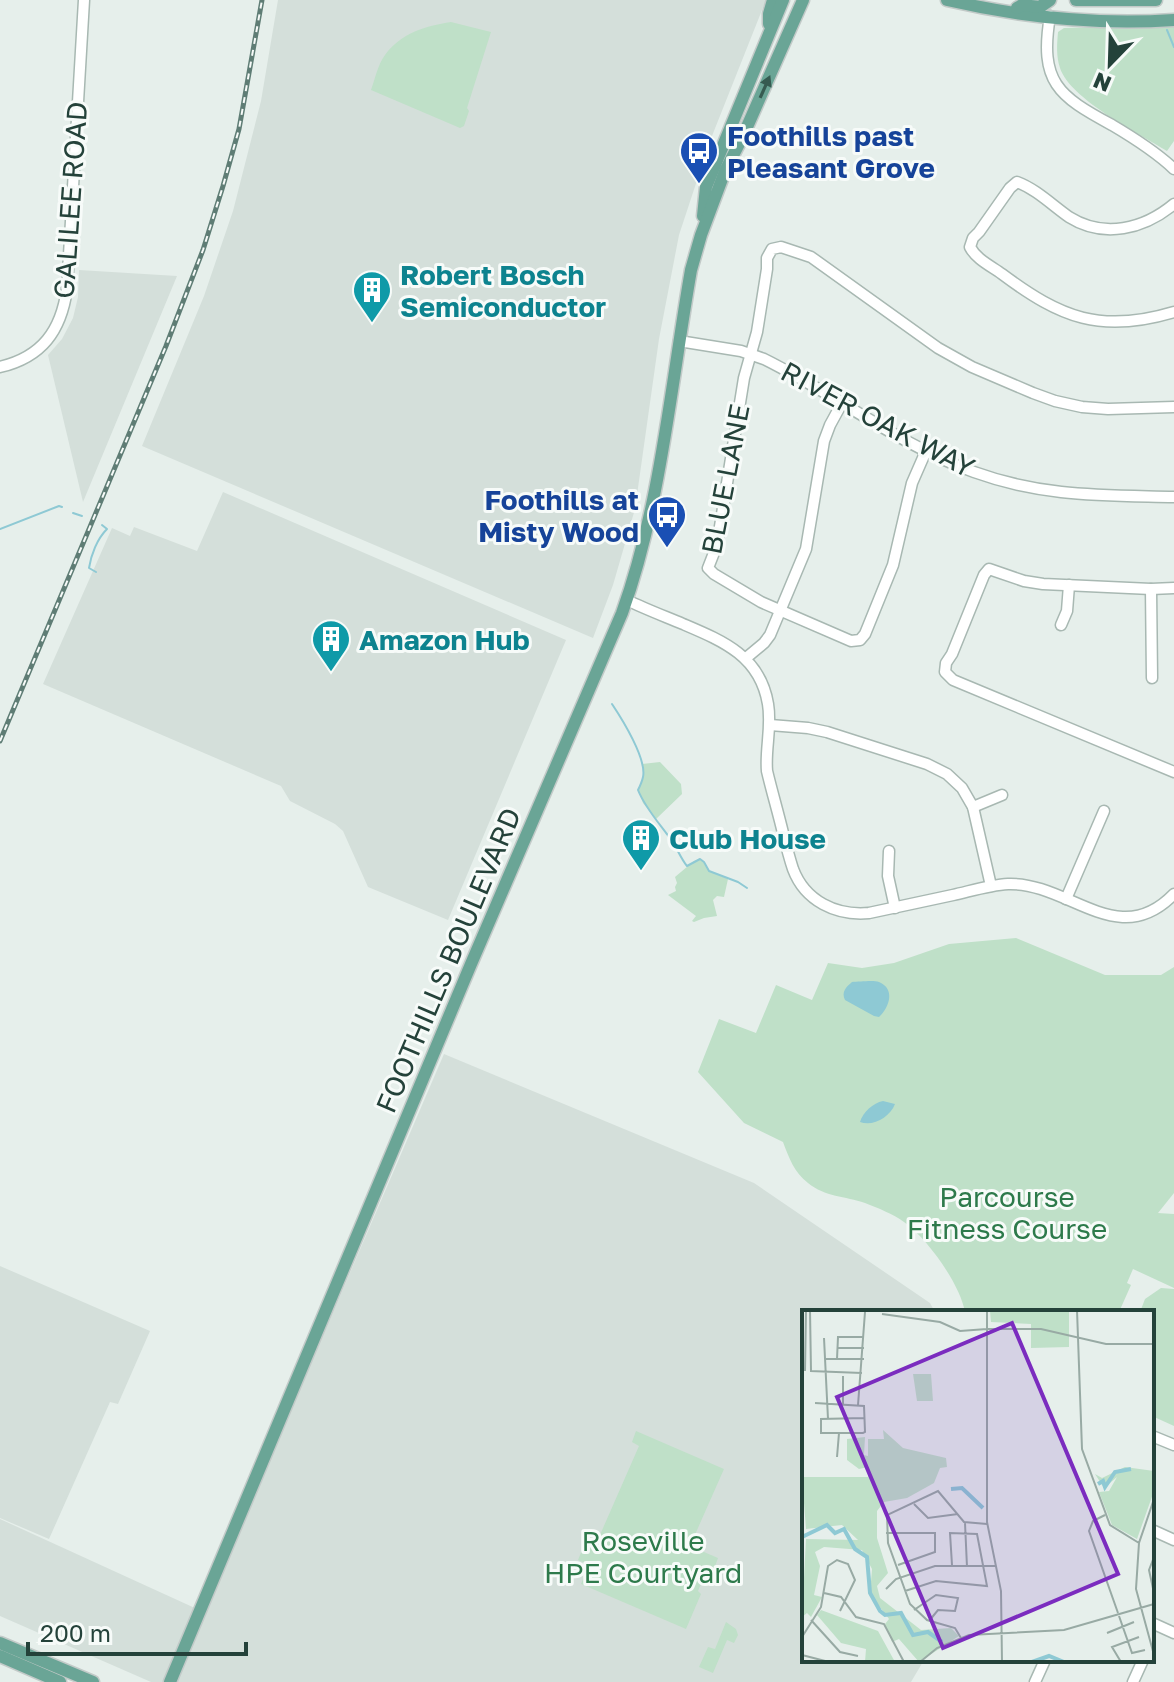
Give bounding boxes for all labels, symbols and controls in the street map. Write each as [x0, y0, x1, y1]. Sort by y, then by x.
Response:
north arrow [1070, 24, 1150, 104]
text: N [1089, 67, 1115, 99]
one-way arrow [758, 75, 772, 98]
street label: GALILEE ROAD [47, 100, 93, 300]
place label: Foothills past Pleasant Grove [727, 119, 935, 184]
bus stop icon: Foothills past Pleasant Grove [678, 130, 720, 185]
place label: Robert Bosch Semiconductor [400, 258, 606, 323]
building icon: Robert Bosch Semiconductor [351, 269, 393, 324]
street label: RIVER OAK WAY [776, 354, 980, 484]
street label: BLUE LANE [694, 401, 756, 557]
place label: Foothills at Misty Wood [478, 483, 639, 548]
bus stop icon: Foothills at Misty Wood [646, 494, 688, 549]
building icon: Amazon Hub [310, 618, 352, 673]
place label: Amazon Hub [359, 623, 530, 656]
street label: FOOTHILLS BOULEVARD [369, 803, 527, 1117]
building icon: Club House [620, 817, 662, 872]
place label: Club House [669, 822, 826, 855]
park label: Parcourse Fitness Course [907, 1180, 1107, 1245]
inset map [802, 1310, 1154, 1662]
park label: Roseville HPE Courtyard [544, 1524, 742, 1589]
scale bar [28, 1606, 246, 1656]
text: 200 m [40, 1618, 111, 1647]

